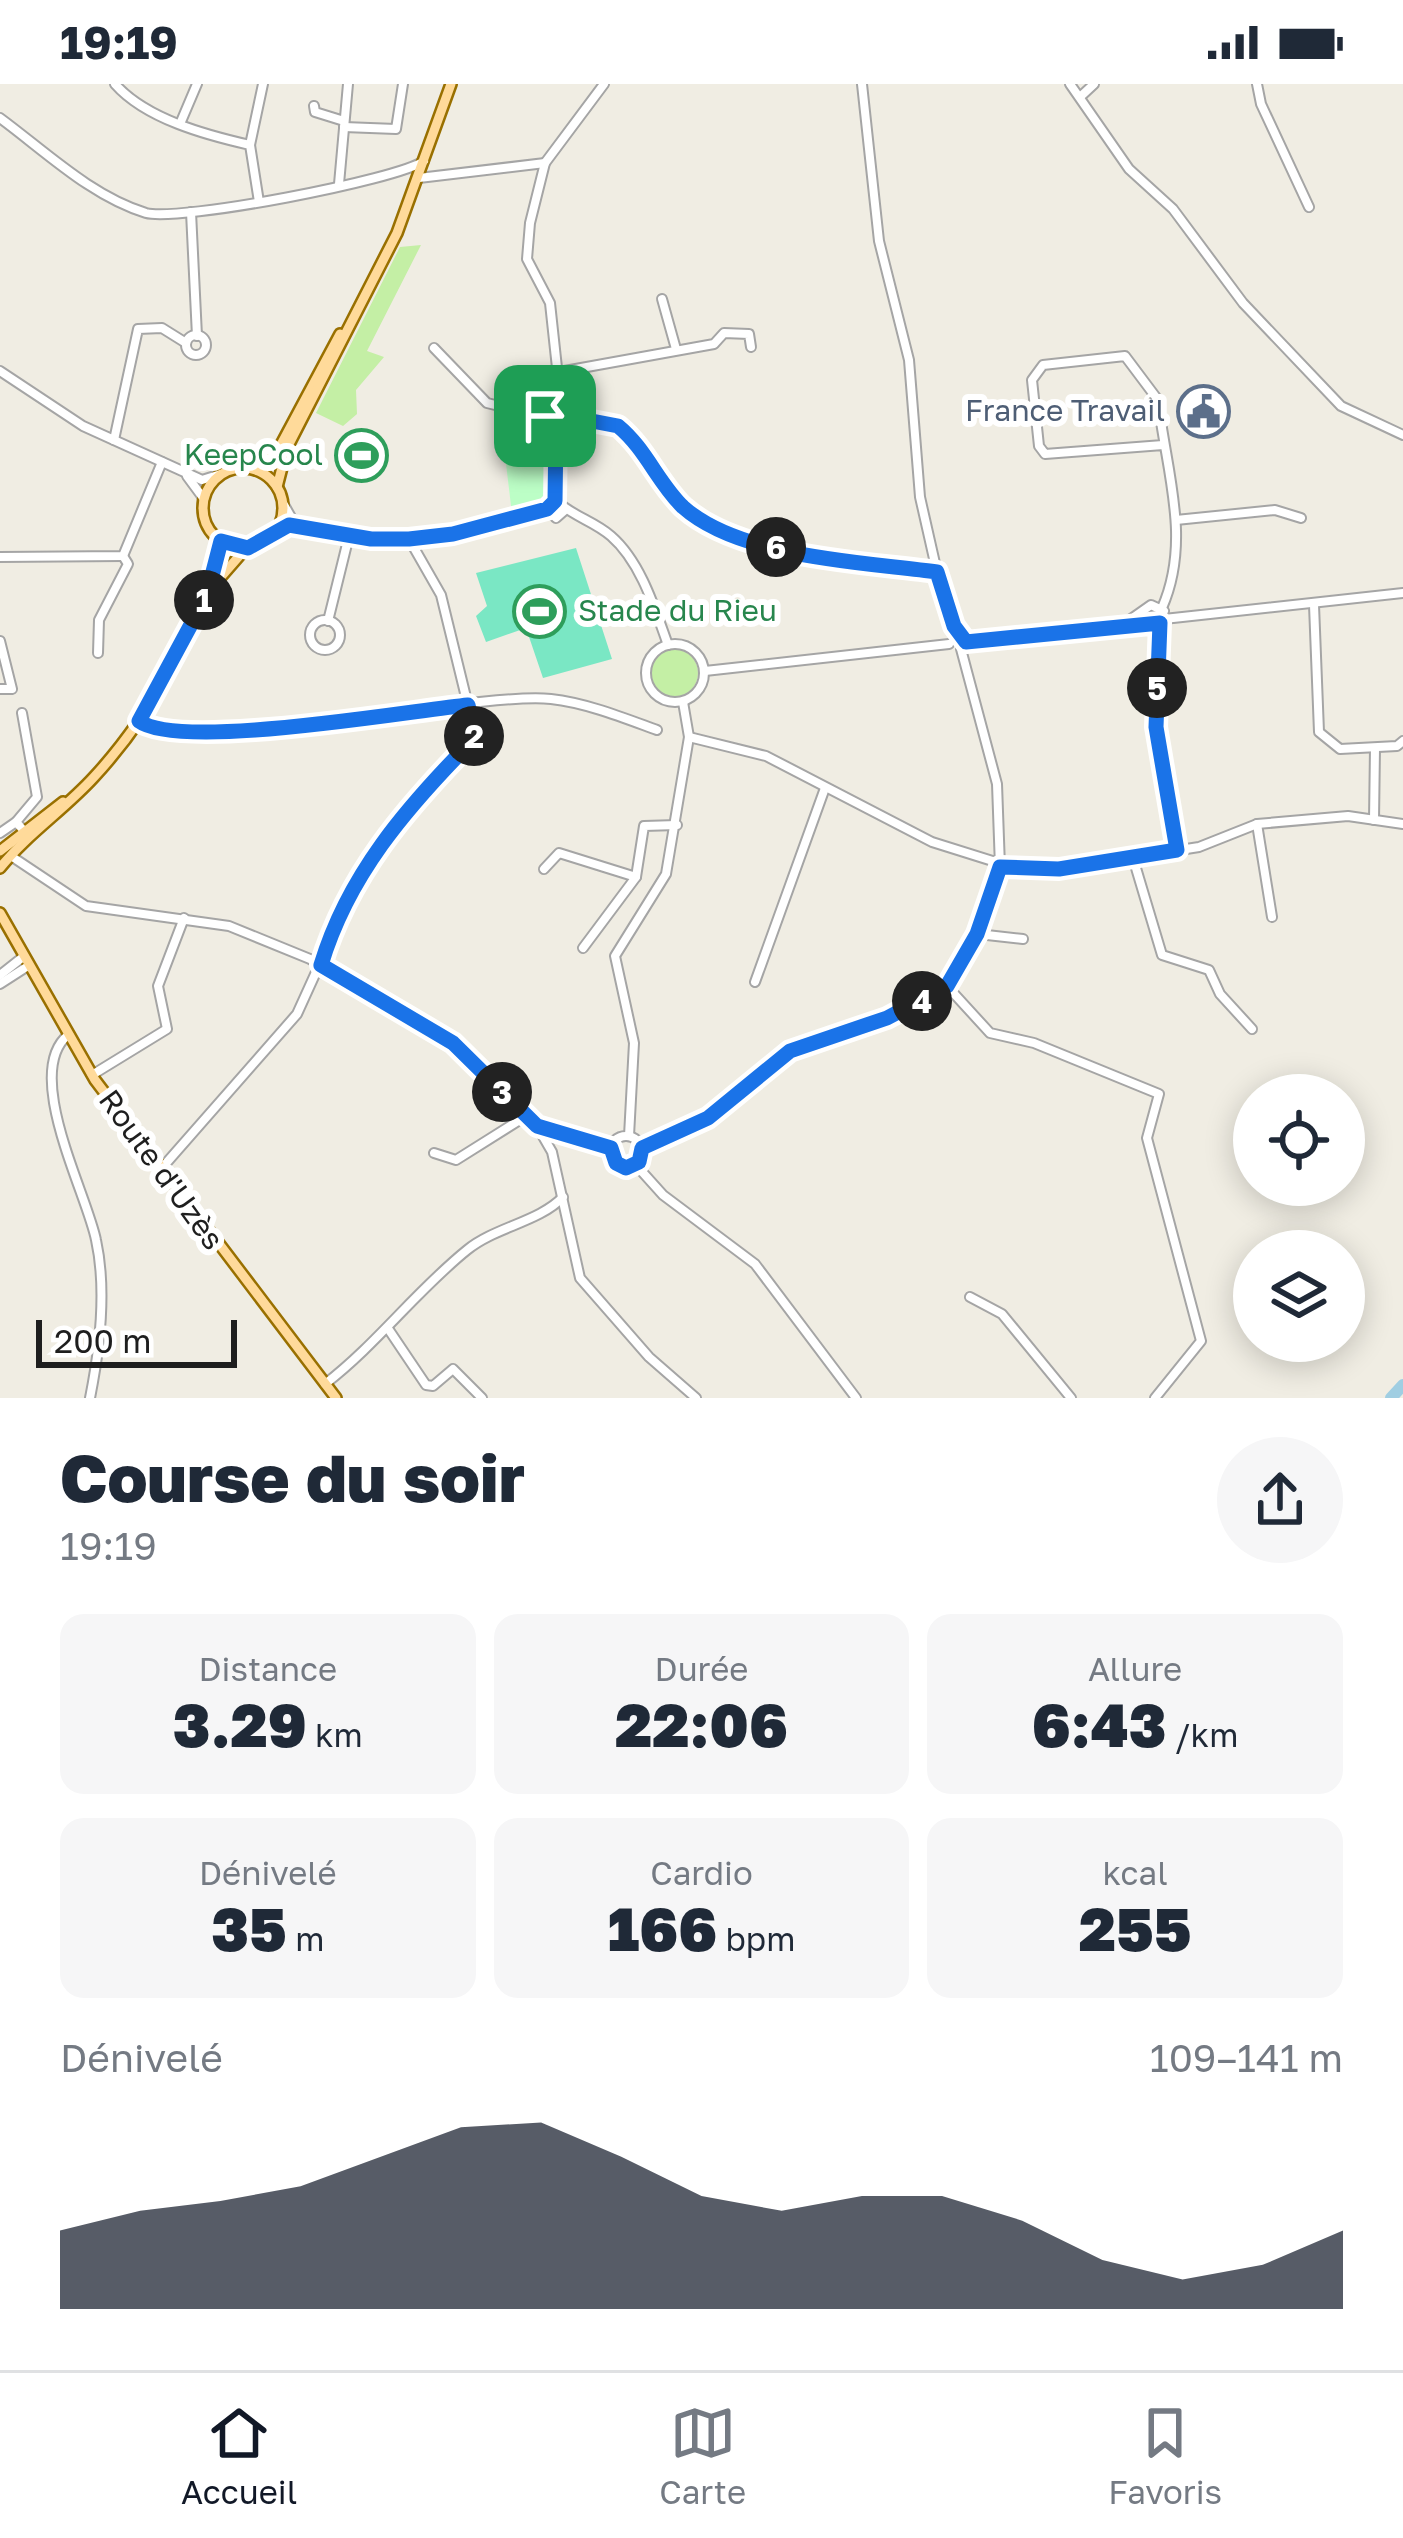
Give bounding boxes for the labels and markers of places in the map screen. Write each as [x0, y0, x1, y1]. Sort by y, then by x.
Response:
pin [494, 365, 596, 467]
public building icon: France Travail [1176, 383, 1232, 439]
place label: France Travail [965, 392, 1165, 428]
sports icon: KeepCool [334, 427, 390, 483]
place label: KeepCool [184, 436, 323, 472]
pin: 6 [746, 517, 806, 577]
pin: 1 [174, 570, 234, 630]
sports icon: Stade du Rieu [511, 583, 567, 639]
place label: Stade du Rieu [578, 592, 777, 628]
pin: 5 [1127, 658, 1187, 718]
pin: 2 [444, 706, 504, 766]
pin: 4 [892, 971, 952, 1031]
pin: 3 [472, 1062, 532, 1122]

